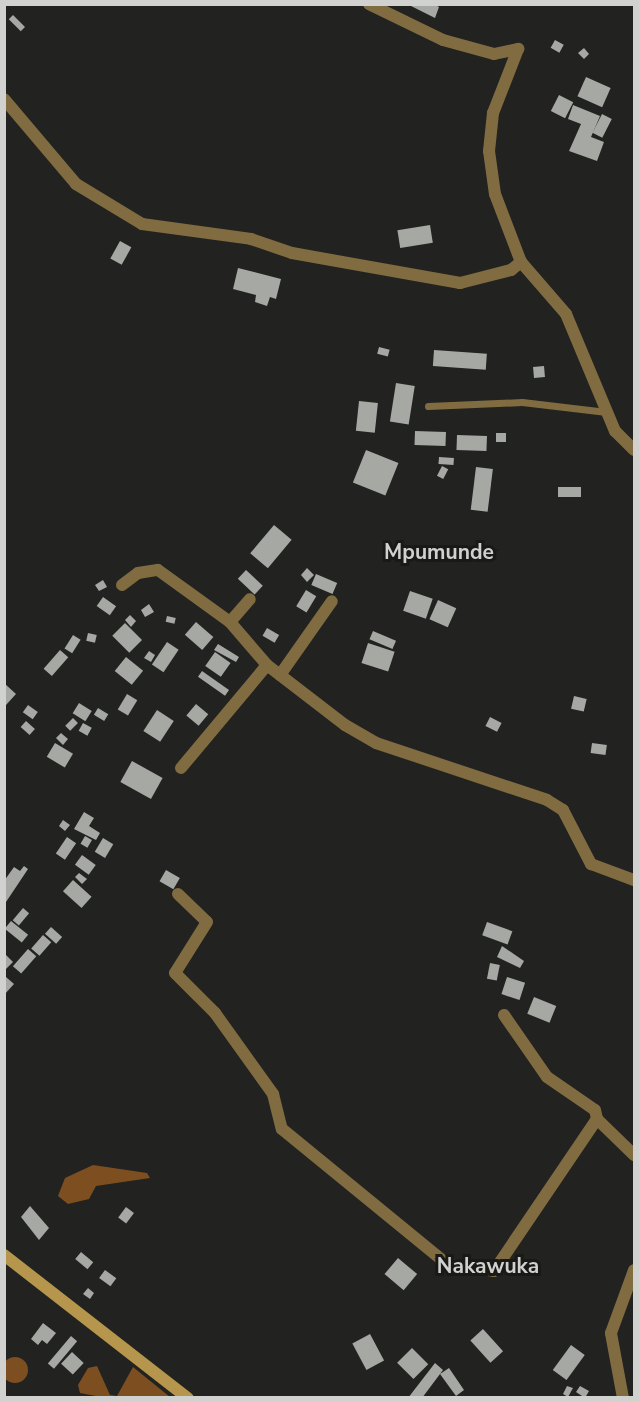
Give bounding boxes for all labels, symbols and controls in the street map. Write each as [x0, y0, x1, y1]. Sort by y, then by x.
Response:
district label: Mpumunde [384, 539, 494, 565]
district label: Nakawuka [437, 1253, 539, 1279]

